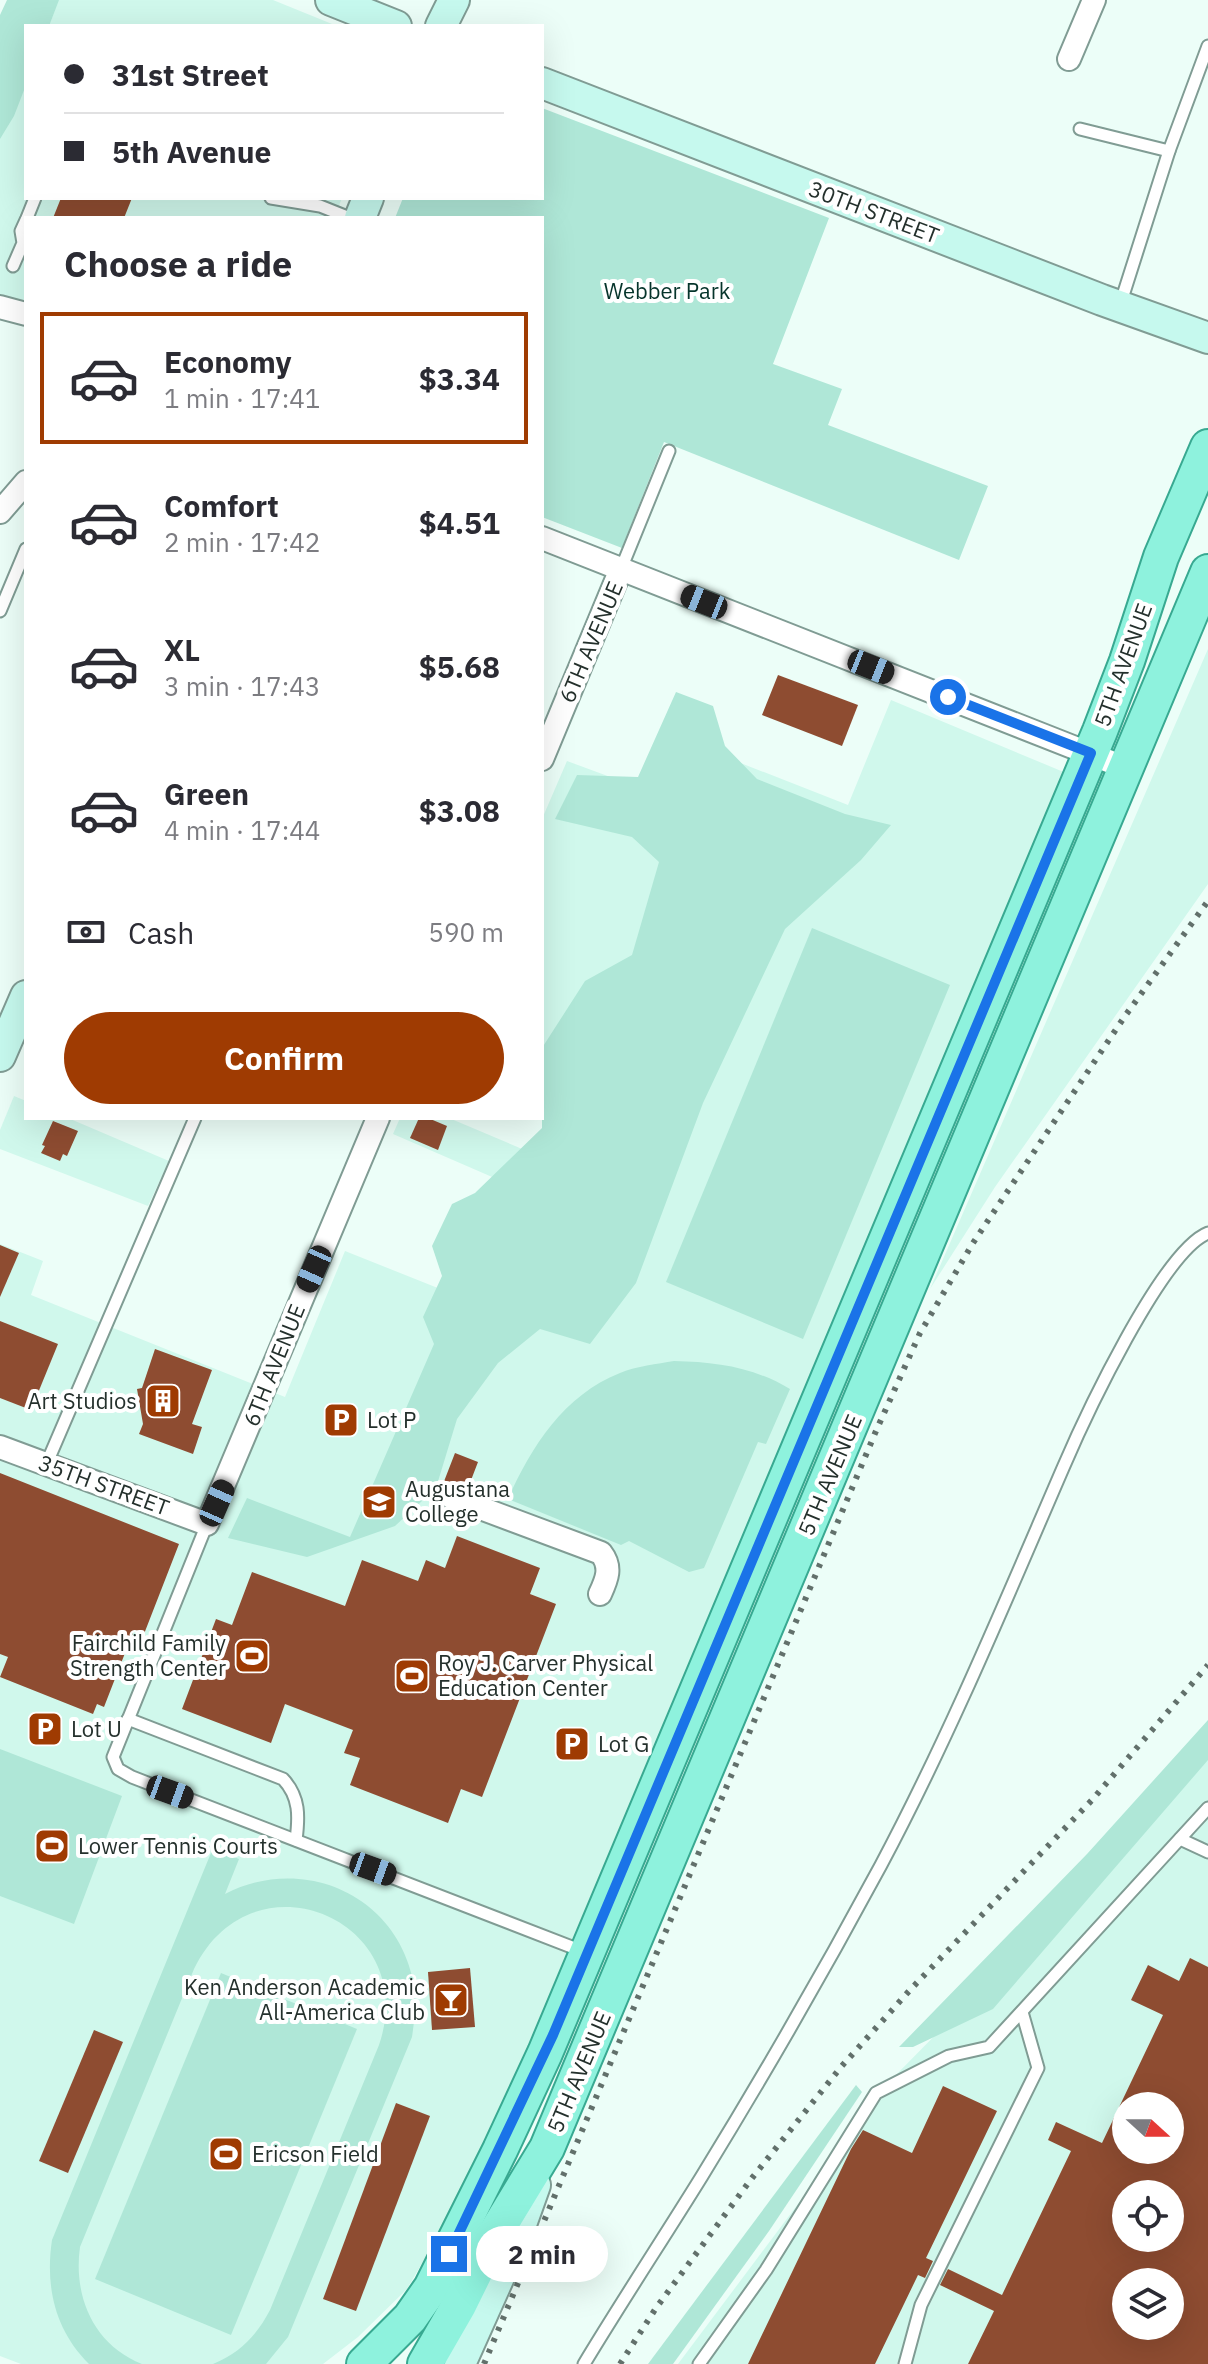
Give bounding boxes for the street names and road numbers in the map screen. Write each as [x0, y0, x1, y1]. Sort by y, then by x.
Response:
street label: 30TH STREET [805, 173, 944, 250]
street label: 6TH AVENUE [552, 577, 629, 707]
street label: 5TH AVENUE [1087, 599, 1158, 731]
street label: 6TH AVENUE [236, 1299, 311, 1430]
street label: 5TH AVENUE [791, 1410, 868, 1540]
street label: 35TH STREET [35, 1447, 174, 1522]
street label: 5TH AVENUE [540, 2007, 617, 2137]

